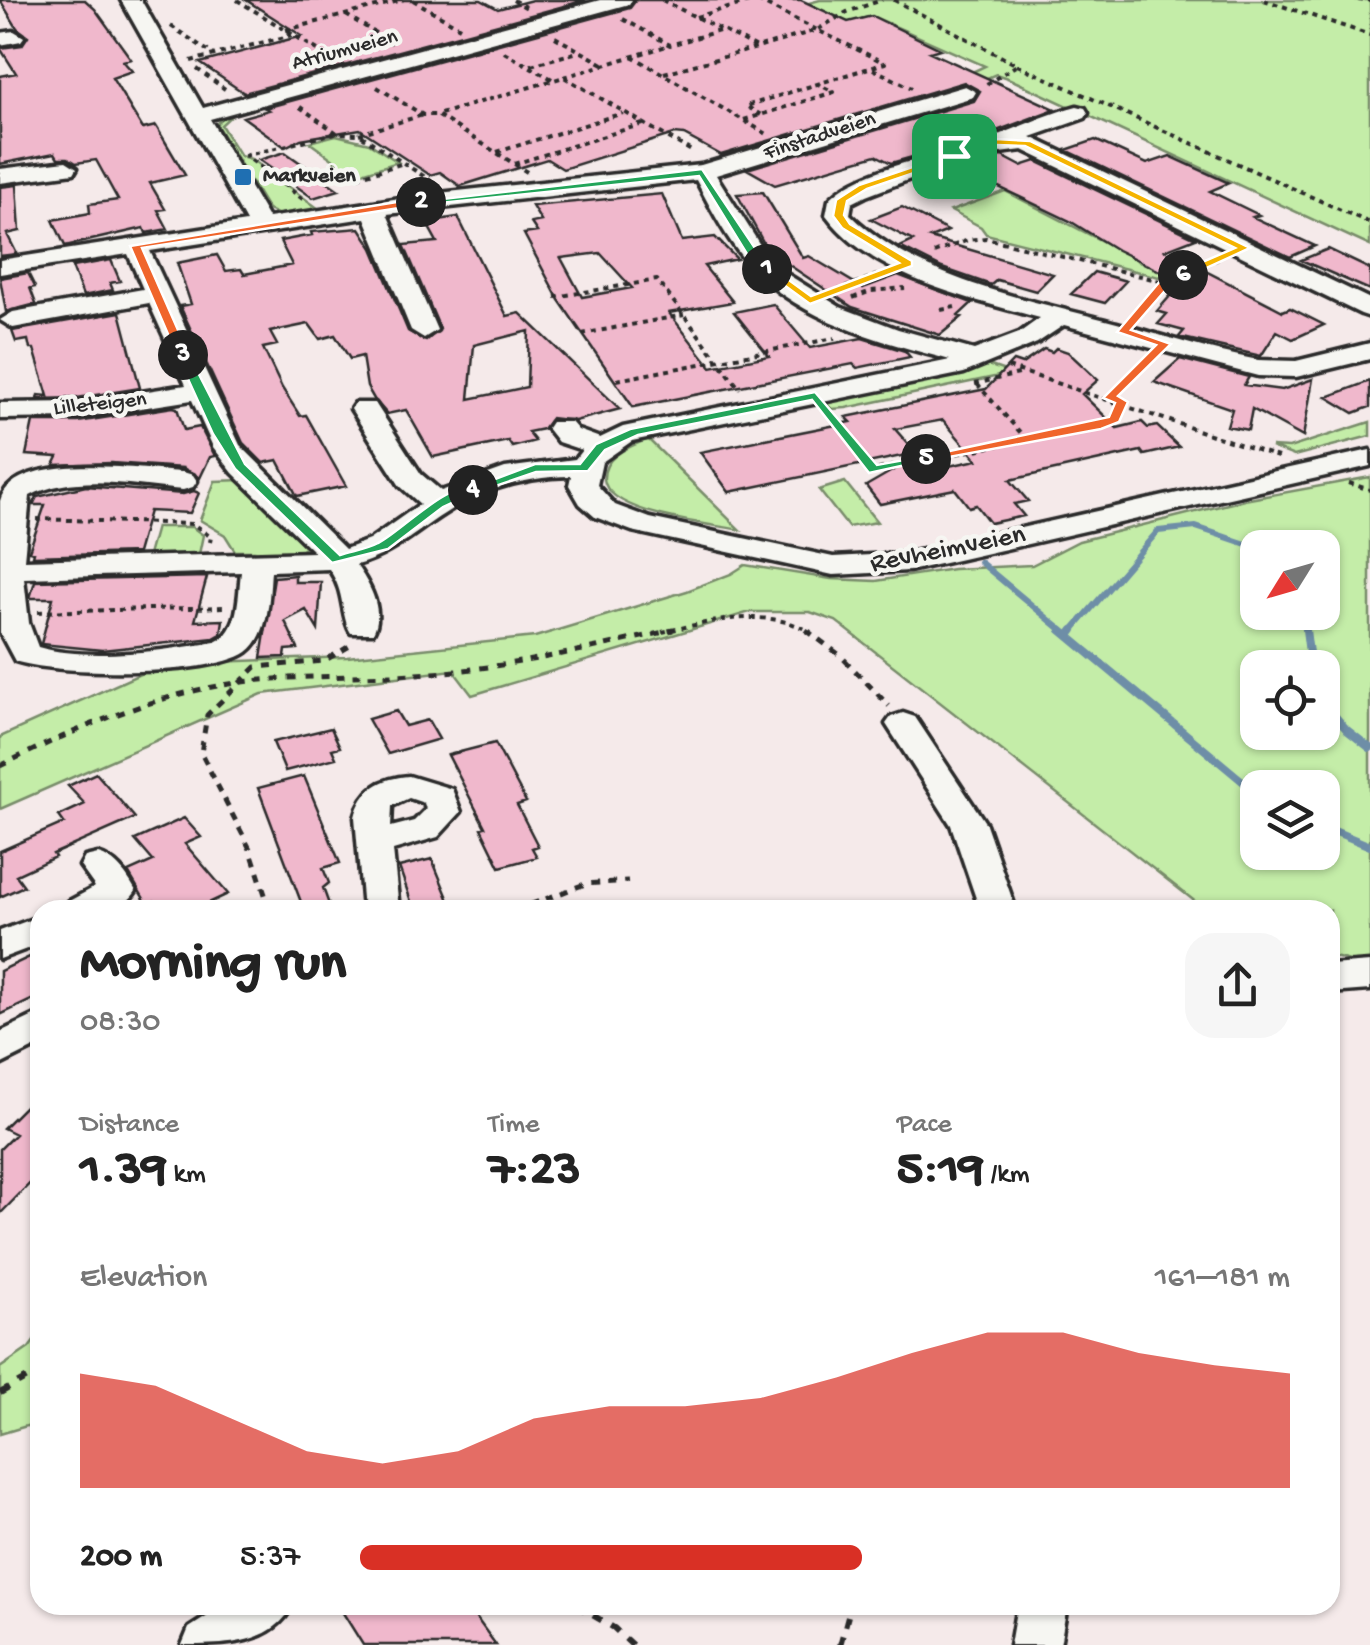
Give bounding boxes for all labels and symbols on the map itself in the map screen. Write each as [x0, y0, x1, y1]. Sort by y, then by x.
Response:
street label: Atriumveien [289, 24, 401, 78]
street label: Finstadveien [760, 106, 880, 168]
pin [912, 114, 997, 199]
place label: Markveien [263, 164, 356, 190]
marker: Markveien [232, 166, 254, 188]
pin: 2 [396, 177, 446, 227]
pin: 1 [742, 244, 792, 294]
pin: 6 [1158, 250, 1208, 300]
pin: 3 [158, 330, 208, 380]
street label: Lilleteigen [52, 387, 148, 423]
pin: 5 [901, 434, 951, 484]
pin: 4 [448, 465, 498, 515]
street label: Revheimveien [868, 519, 1029, 581]
north arrow [1240, 530, 1340, 630]

